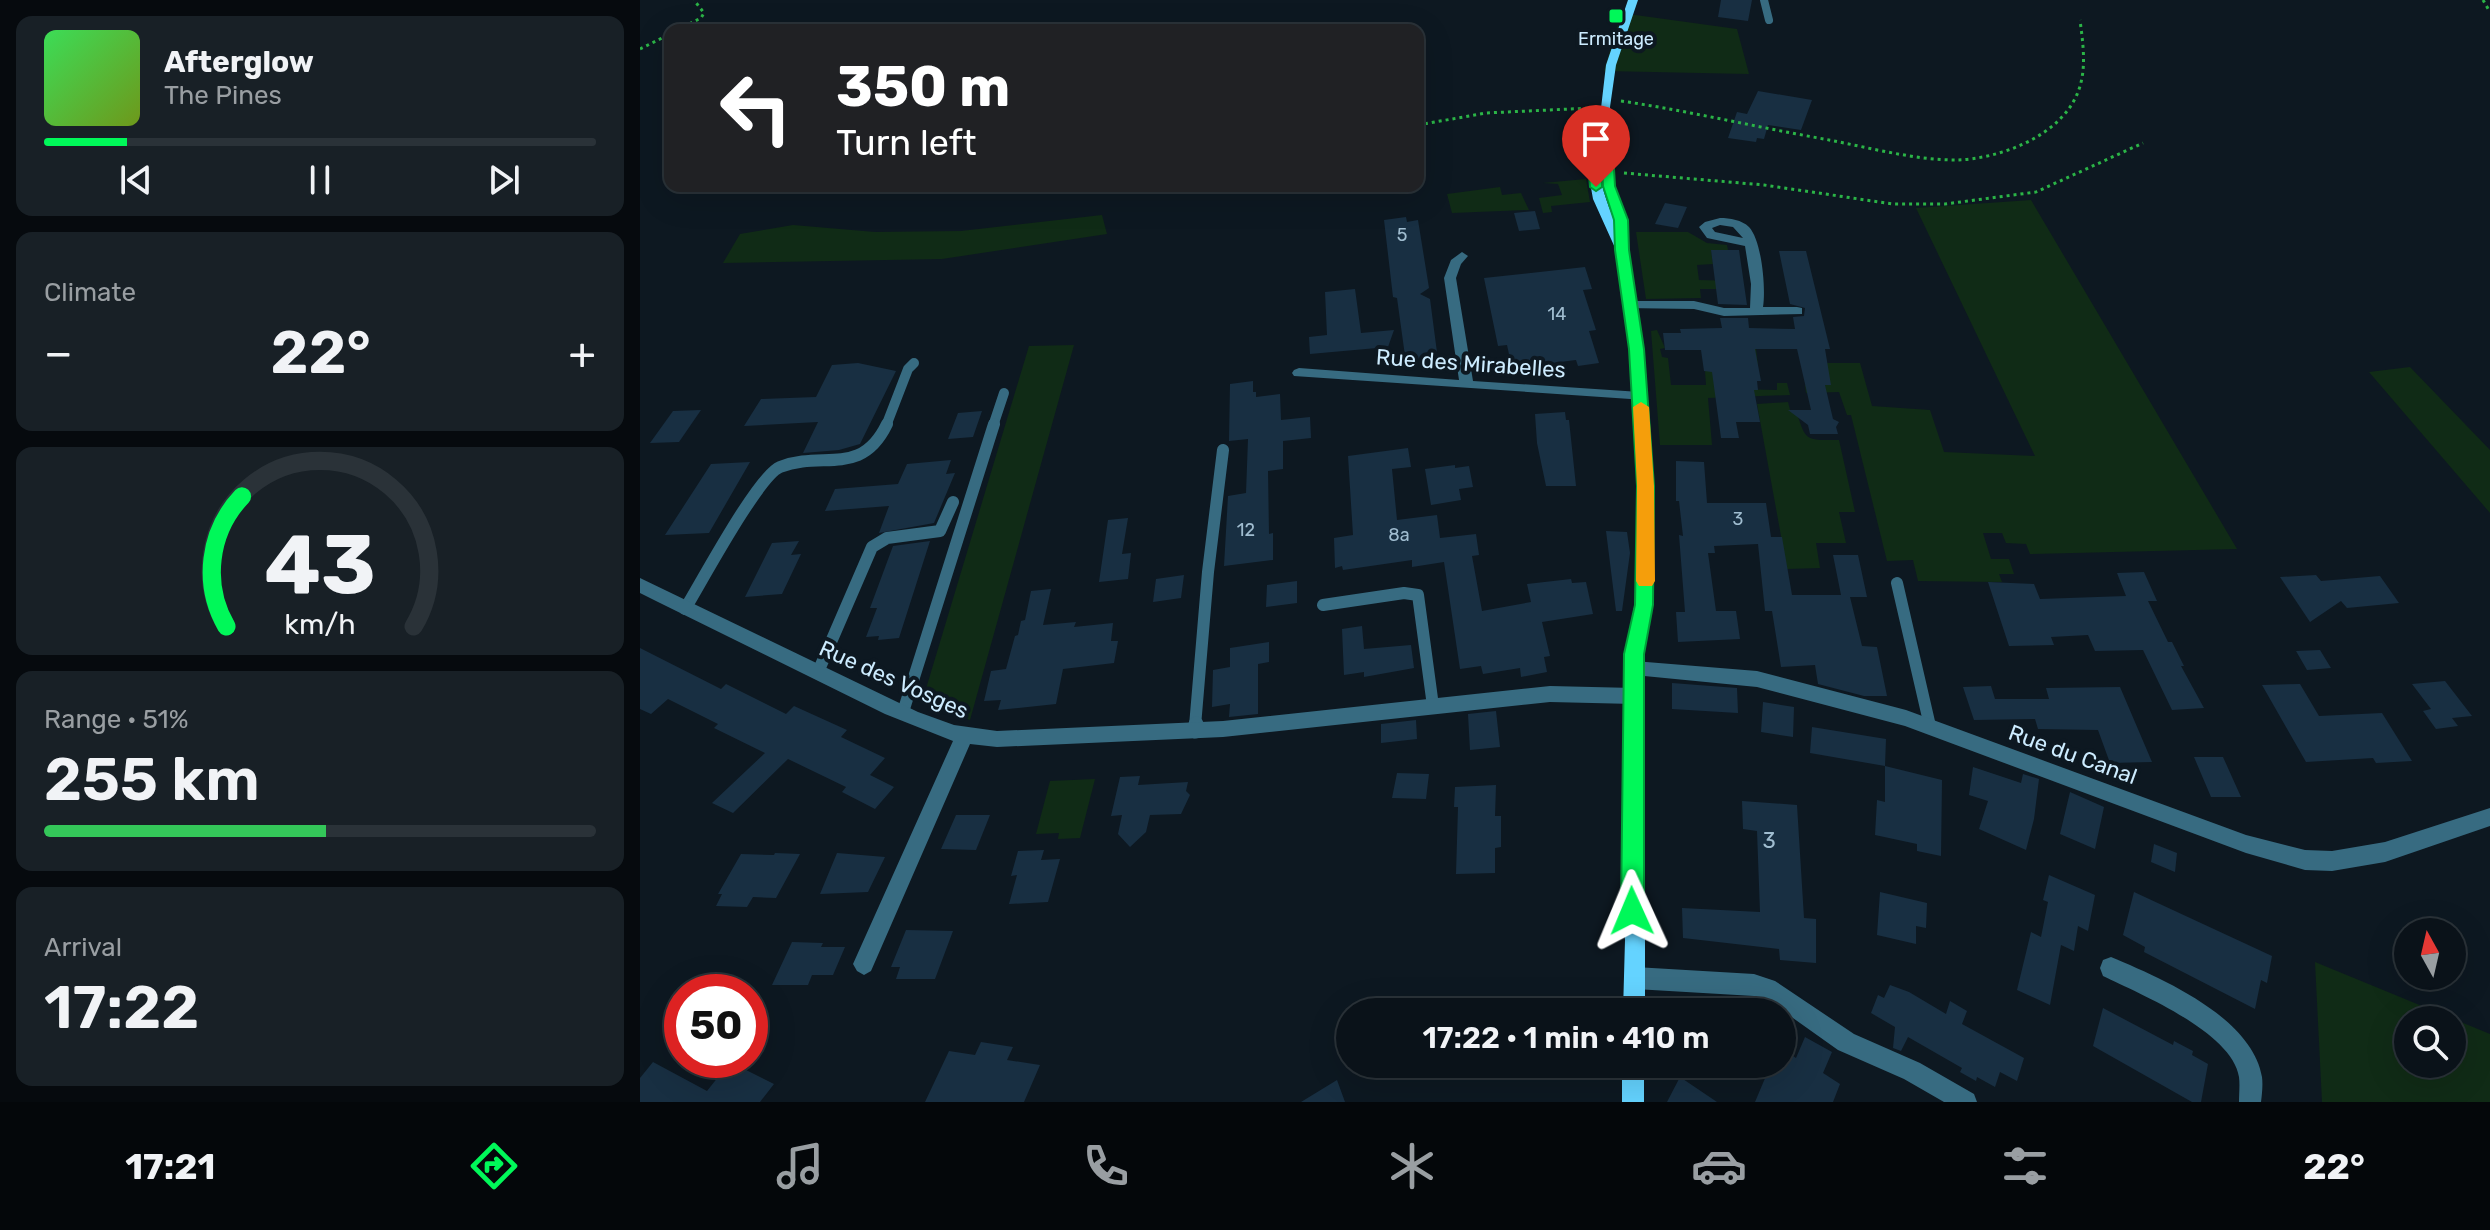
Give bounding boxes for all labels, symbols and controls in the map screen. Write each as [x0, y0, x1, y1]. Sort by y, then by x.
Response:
marker: Ermitage [1607, 7, 1625, 25]
place label: Ermitage [1578, 28, 1654, 50]
text: Afterglow [164, 44, 314, 80]
text: 350 m [836, 54, 1010, 120]
icon: left [704, 56, 808, 160]
text: The Pines [164, 80, 282, 111]
pin [1562, 105, 1630, 187]
icon: arrive [1574, 117, 1618, 161]
text: Turn left [836, 121, 977, 164]
icon: previous [114, 158, 158, 202]
icon: pause [298, 158, 342, 202]
icon: next [482, 158, 526, 202]
house number: 5 [1397, 224, 1407, 246]
text: Climate [44, 277, 136, 308]
house number: 14 [1548, 303, 1566, 325]
text: 22° [270, 317, 371, 388]
text: − [44, 327, 73, 379]
text: + [569, 327, 596, 379]
street label: Rue des Mirabelles [1375, 343, 1567, 384]
house number: 3 [1733, 508, 1743, 530]
text: 43 [264, 515, 376, 614]
house number: 12 [1237, 519, 1255, 541]
house number: 8a [1388, 524, 1410, 546]
text: km/h [284, 607, 356, 641]
street label: Rue des Vosges [815, 634, 973, 724]
text: Range · 51% [44, 704, 189, 735]
street label: Rue du Canal [2005, 719, 2141, 790]
text: 255 km [44, 744, 260, 815]
house number: 3 [1762, 827, 1776, 854]
position arrow [1590, 869, 1674, 953]
north arrow [2394, 918, 2466, 990]
map controls [2394, 918, 2466, 1078]
text: Arrival [44, 932, 122, 963]
text: 17:22 [44, 972, 199, 1043]
speed limit sign: 50 [664, 974, 768, 1078]
button: search [2394, 1006, 2466, 1078]
text: 17:22 · 1 min · 410 m [1422, 1020, 1710, 1056]
icon: directions [466, 1138, 522, 1194]
icon: music [772, 1138, 828, 1194]
icon: phone [1078, 1138, 1134, 1194]
icon: climate [1384, 1138, 1440, 1194]
icon: car [1691, 1138, 1747, 1194]
icon: filters [1997, 1138, 2053, 1194]
text: 17:21 [125, 1145, 215, 1188]
text: 22° [2303, 1145, 2365, 1188]

